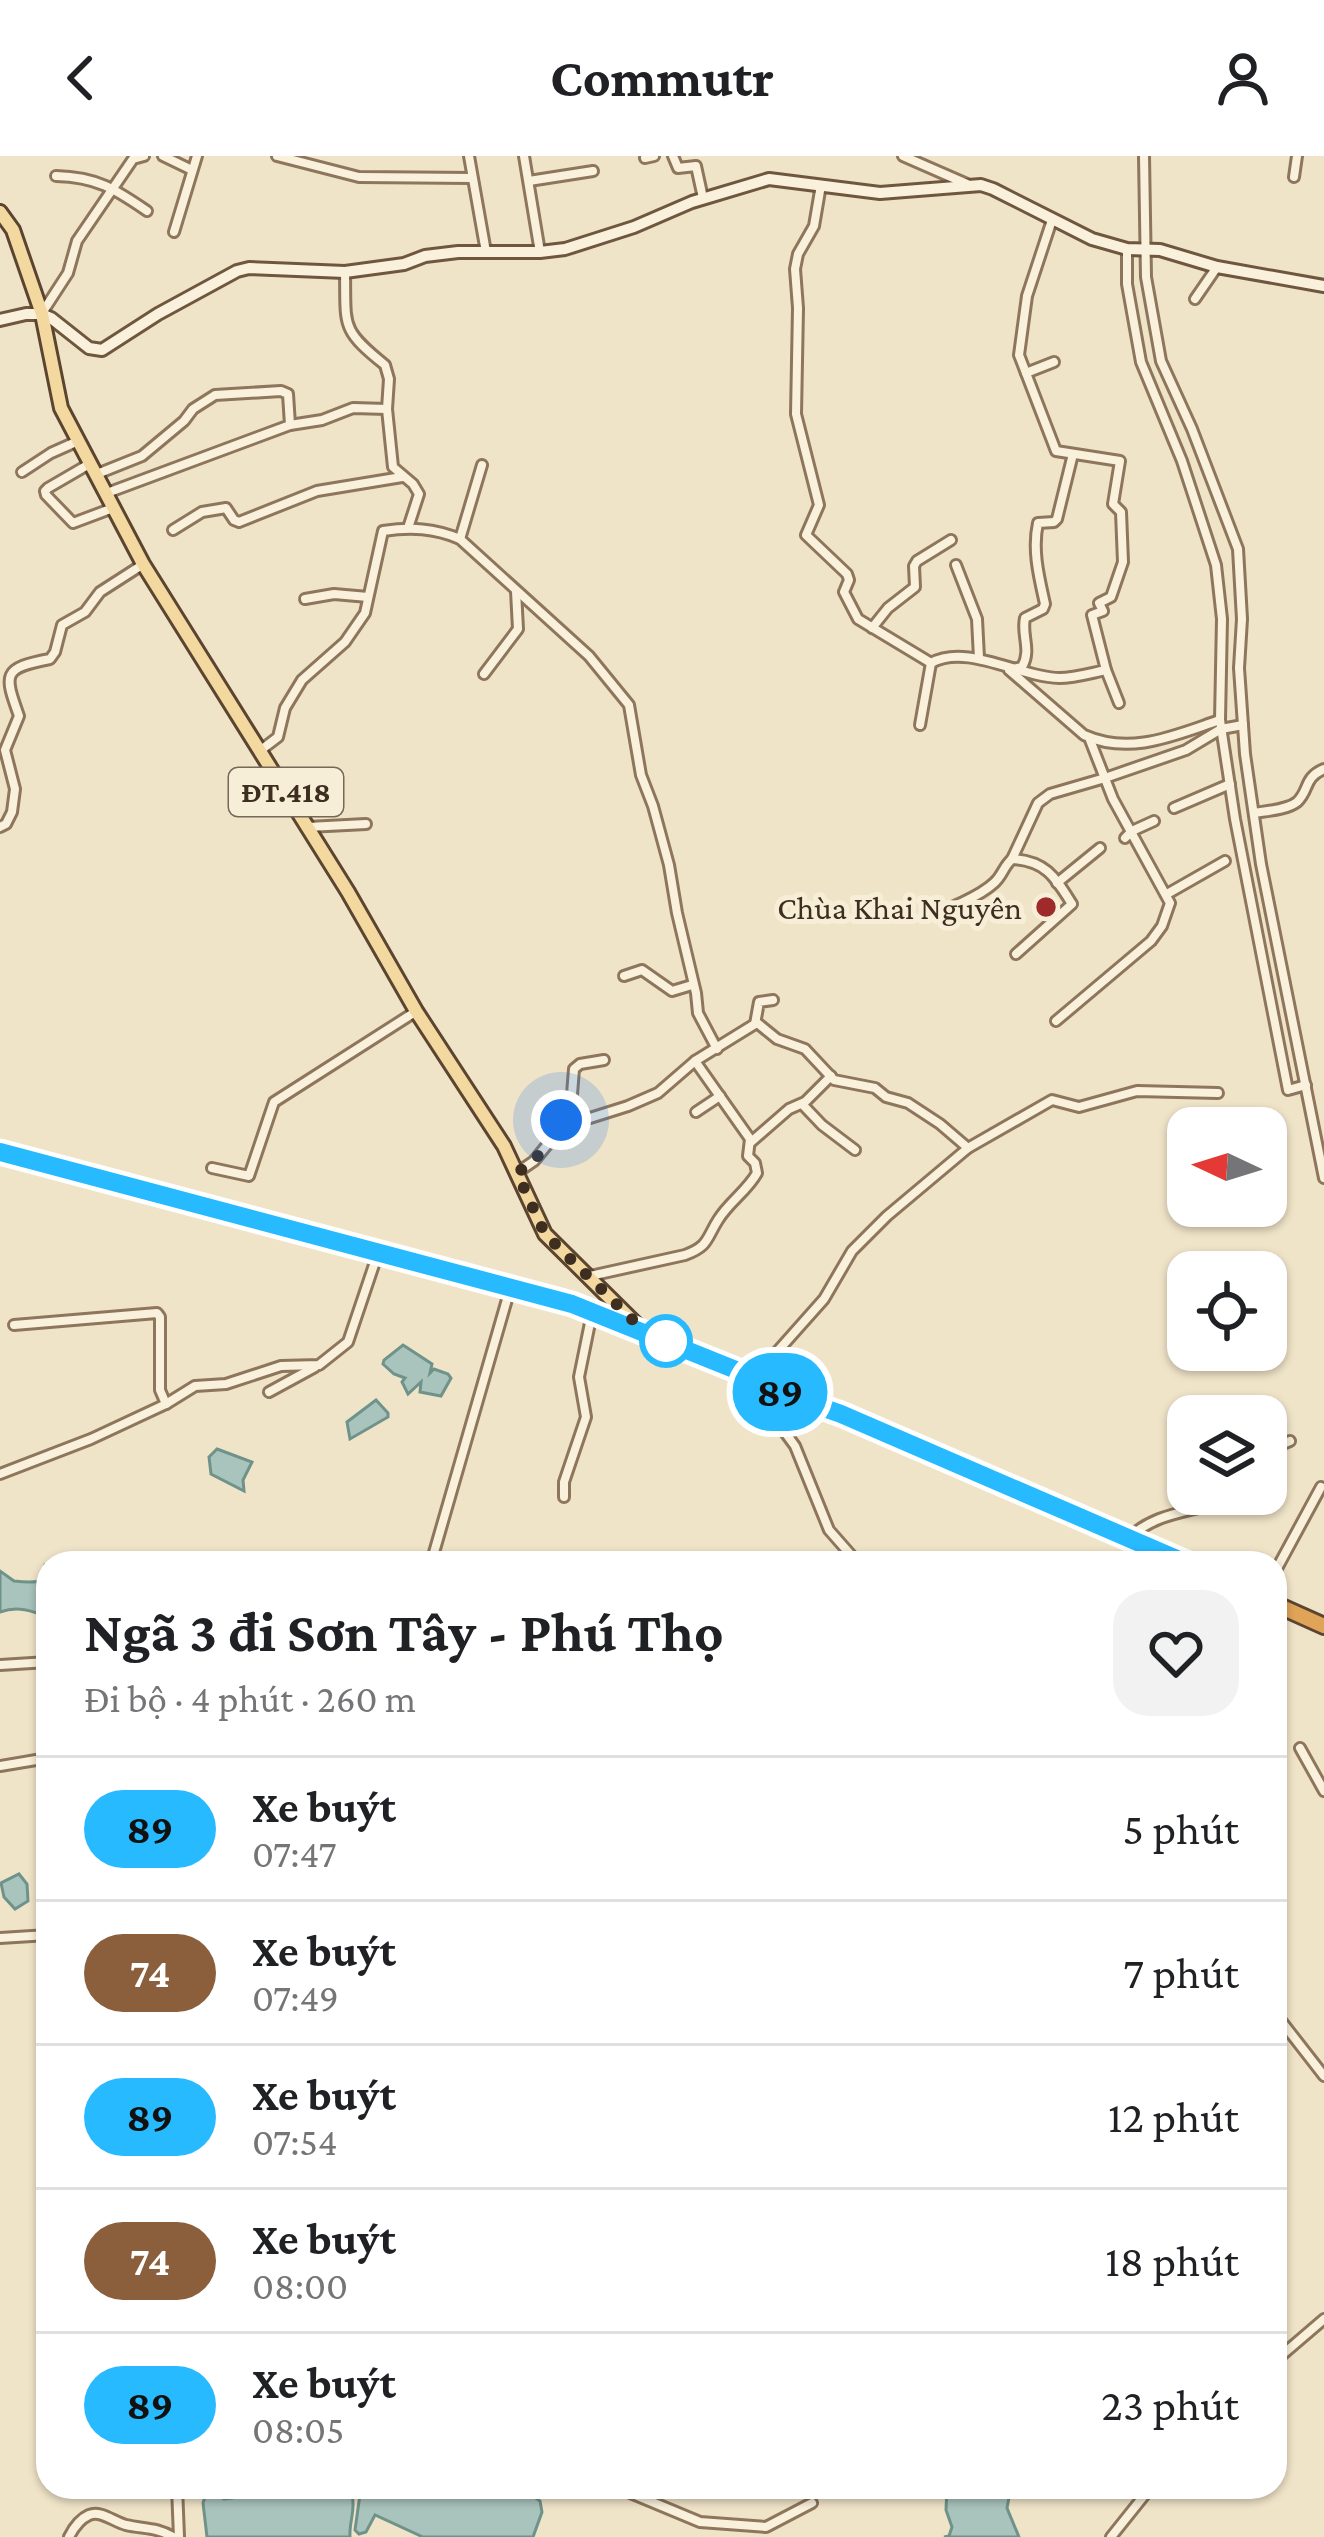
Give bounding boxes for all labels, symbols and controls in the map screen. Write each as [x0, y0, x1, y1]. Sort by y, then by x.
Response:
icon: back [48, 45, 114, 111]
icon: person [1210, 45, 1276, 111]
text: Commutr [550, 48, 774, 108]
road number: ĐT.418 [229, 768, 343, 816]
place label: Chùa Khai Nguyên [777, 889, 1022, 926]
marker: Chùa Khai Nguyên [1033, 894, 1059, 920]
your location [531, 1090, 591, 1150]
north arrow [1167, 1107, 1287, 1227]
map controls [1167, 1107, 1287, 1515]
button: locate [1167, 1251, 1287, 1371]
unlabelled marker [641, 1316, 691, 1366]
line badge: 89 [726, 1353, 834, 1431]
text: 89 [757, 1368, 803, 1415]
button: layers [1167, 1395, 1287, 1515]
button: heart [1113, 1590, 1239, 1716]
text: Ngã 3 đi Sơn Tây - Phú Thọ [84, 1600, 724, 1663]
text: Đi bộ · 4 phút · 260 m [84, 1677, 416, 1720]
text: Xe buýt [252, 1782, 396, 1832]
text: 5 phút [1123, 1804, 1239, 1854]
text: 89 [127, 1805, 173, 1852]
text: 07:47 [252, 1832, 336, 1875]
text: Xe buýt [252, 1926, 396, 1976]
text: 7 phút [1123, 1948, 1239, 1998]
text: 74 [130, 1949, 171, 1996]
text: 07:49 [252, 1976, 339, 2019]
text: Xe buýt [252, 2070, 396, 2120]
text: 12 phút [1108, 2092, 1239, 2142]
text: 89 [127, 2093, 173, 2140]
text: 07:54 [252, 2120, 338, 2163]
text: Xe buýt [252, 2214, 396, 2264]
text: 18 phút [1105, 2236, 1239, 2286]
text: 74 [130, 2237, 171, 2284]
text: 08:00 [252, 2264, 348, 2307]
text: Xe buýt [252, 2358, 396, 2408]
text: 23 phút [1101, 2380, 1239, 2430]
text: 89 [127, 2381, 173, 2428]
text: 08:05 [252, 2408, 344, 2451]

